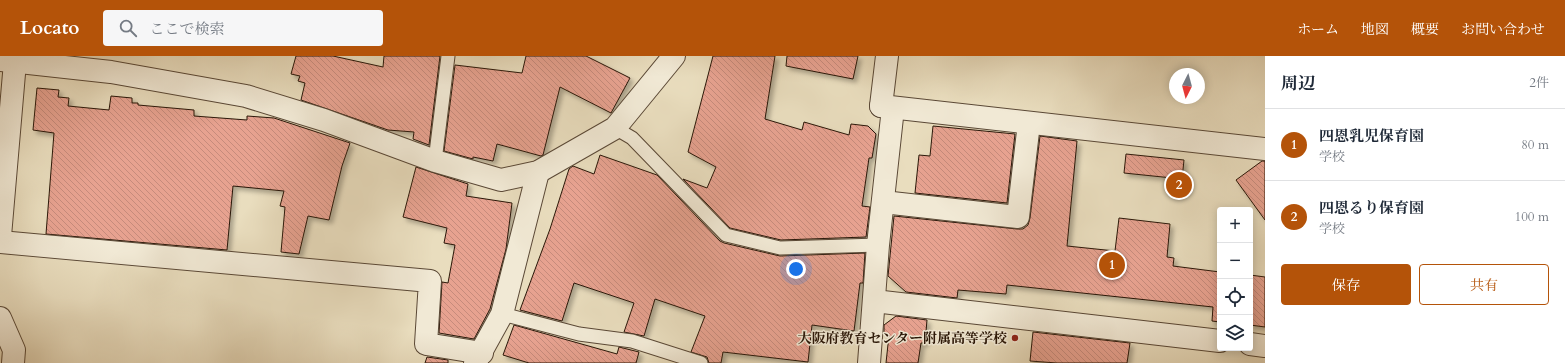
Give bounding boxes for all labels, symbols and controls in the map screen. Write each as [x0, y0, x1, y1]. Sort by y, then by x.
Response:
search box [103, 10, 383, 46]
text: Locato [20, 15, 79, 41]
icon: search [117, 17, 139, 39]
text: ここで検索 [149, 19, 224, 39]
text: ホーム [1297, 20, 1339, 39]
text: 地図 [1361, 20, 1389, 39]
text: 概要 [1411, 20, 1439, 39]
text: お問い合わせ [1461, 20, 1545, 39]
north arrow [1169, 68, 1205, 104]
text: 周辺 [1281, 72, 1315, 95]
text: 2件 [1529, 74, 1549, 92]
text: 四恩乳児保育園 [1319, 126, 1424, 146]
text: 1 [1291, 136, 1297, 154]
text: 80 m [1521, 136, 1549, 154]
text: 学校 [1319, 148, 1345, 166]
pin: 2 [1166, 170, 1192, 200]
text: 四恩るり保育園 [1319, 198, 1424, 218]
map controls [1217, 207, 1253, 351]
button: + [1217, 207, 1253, 243]
text: 2 [1291, 208, 1297, 226]
text: 100 m [1515, 208, 1549, 226]
text: 学校 [1319, 220, 1345, 238]
button: − [1217, 243, 1253, 279]
pin: 1 [1099, 250, 1125, 280]
your location [786, 259, 806, 279]
button: 保存 [1281, 264, 1411, 305]
button: 共有 [1419, 264, 1549, 305]
button: locate [1217, 279, 1253, 315]
button: layers [1217, 315, 1253, 351]
place label: 大阪府教育センター附属高等学校 [798, 329, 1007, 348]
marker: 大阪府教育センター附属高等学校 [1010, 333, 1020, 343]

